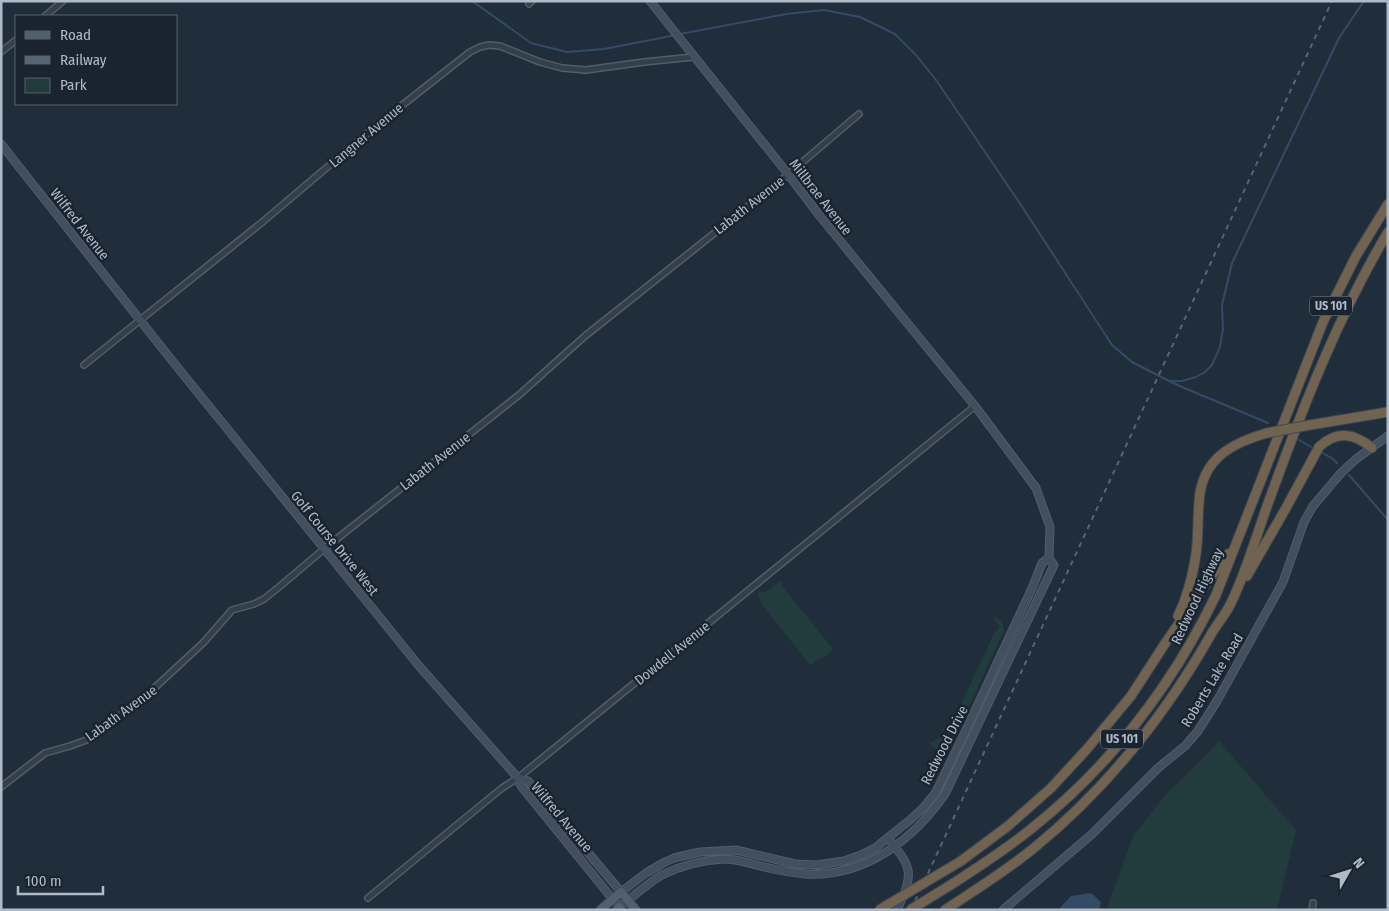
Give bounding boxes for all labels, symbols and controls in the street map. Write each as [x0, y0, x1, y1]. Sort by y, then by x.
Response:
legend [15, 15, 178, 105]
text: Road [60, 26, 91, 44]
text: Railway [60, 51, 107, 69]
text: Park [60, 76, 87, 94]
street label: Langner Avenue [326, 99, 407, 171]
street label: Millbrae Avenue [786, 156, 856, 239]
street label: Labath Avenue [711, 173, 788, 238]
street label: Wilfred Avenue [46, 185, 113, 264]
road number: US 101 [1310, 296, 1352, 316]
street label: Labath Avenue [397, 429, 474, 494]
street label: Golf Course Drive West [287, 488, 382, 599]
street label: Redwood Highway [1168, 545, 1228, 647]
street label: Dowdell Avenue [631, 618, 713, 689]
street label: Roberts Lake Road [1178, 630, 1247, 730]
street label: Labath Avenue [82, 682, 161, 745]
street label: Redwood Drive [917, 703, 972, 787]
road number: US 101 [1101, 730, 1143, 749]
street label: Wilfred Avenue [527, 779, 596, 856]
north arrow [1324, 846, 1374, 896]
text: N [1349, 855, 1368, 872]
scale bar [18, 864, 102, 896]
text: 100 m [25, 872, 62, 890]

